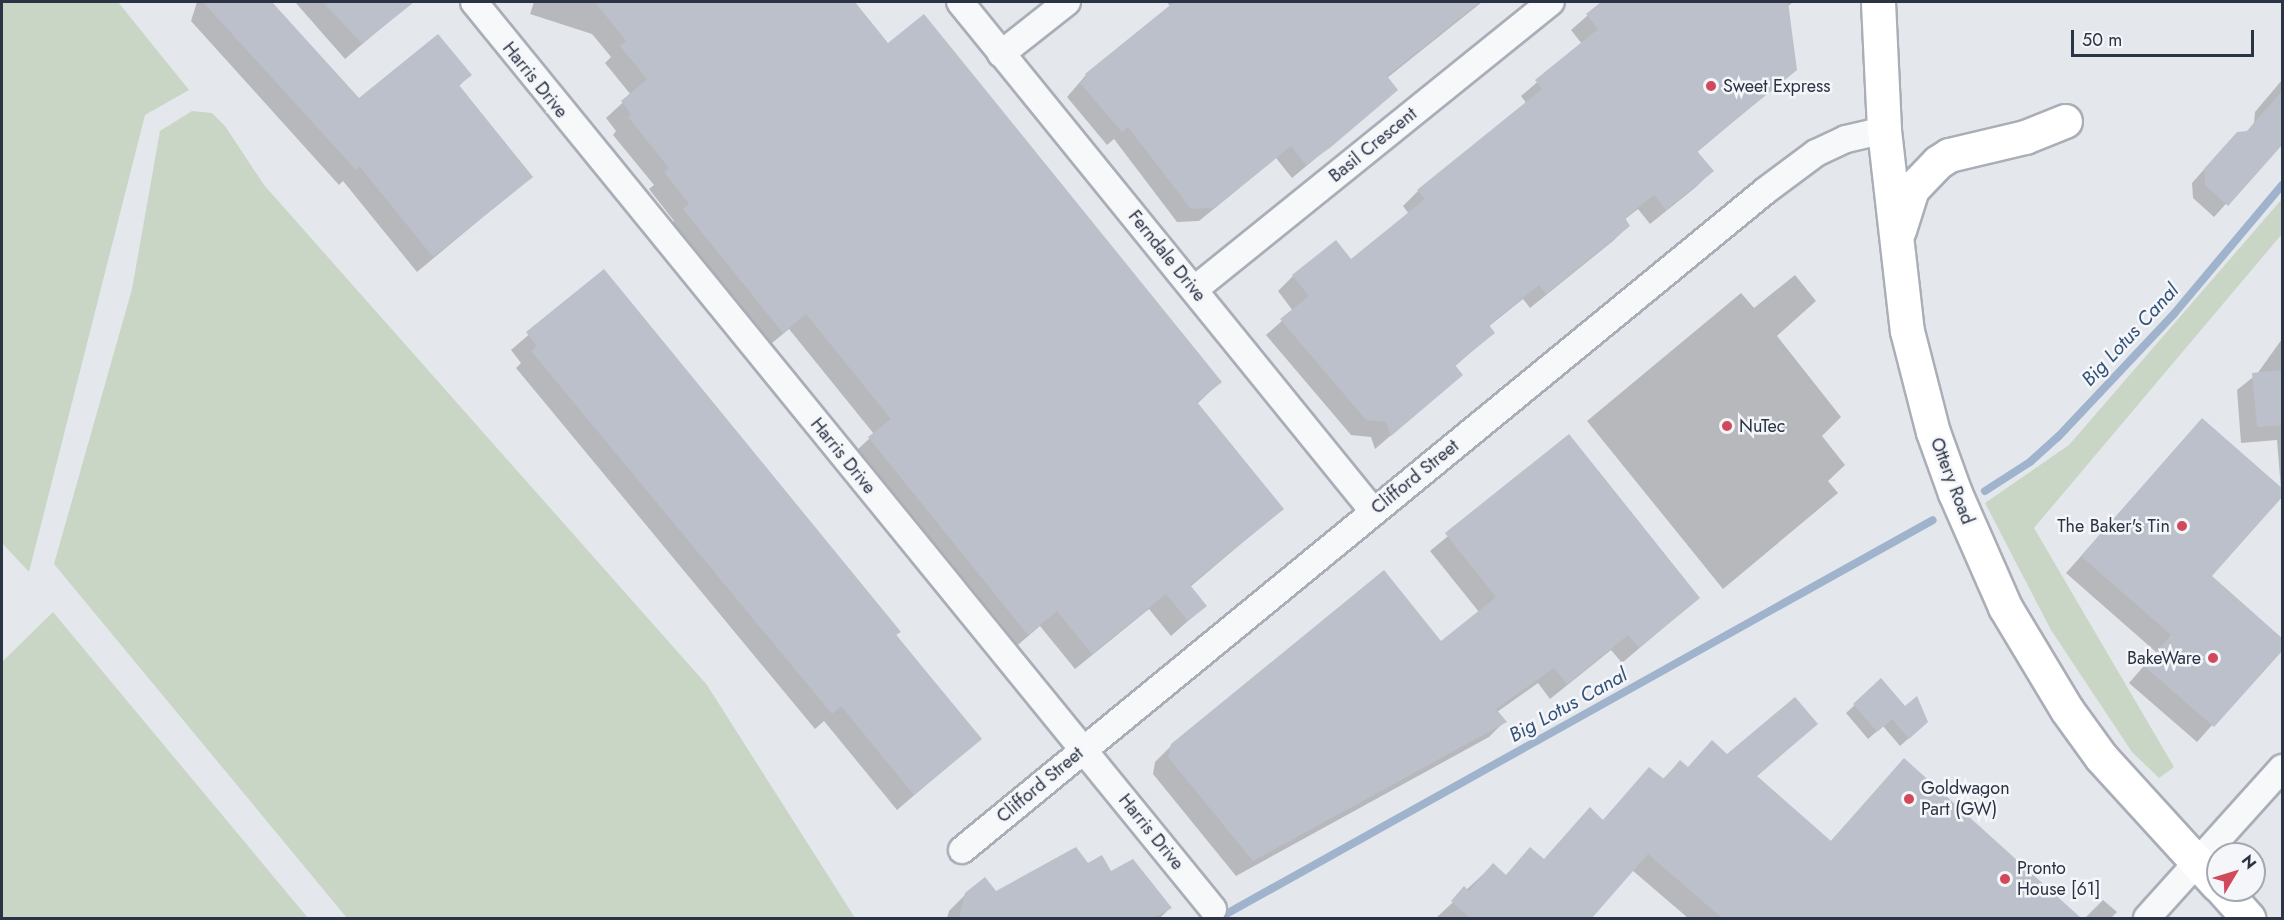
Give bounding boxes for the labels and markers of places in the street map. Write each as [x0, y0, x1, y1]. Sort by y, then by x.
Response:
place label: Sweet Express [1723, 75, 1830, 97]
marker: Sweet Express [1704, 79, 1718, 93]
place label: NuTec [1739, 415, 1785, 437]
marker: NuTec [1720, 419, 1734, 433]
place label: The Baker's Tin [2057, 515, 2170, 537]
marker: The Baker's Tin [2175, 519, 2189, 533]
place label: BakeWare [2127, 647, 2201, 669]
marker: BakeWare [2206, 651, 2220, 665]
place label: Goldwagon Part (GW) [1921, 778, 2010, 820]
marker: Goldwagon Part (GW) [1902, 792, 1916, 806]
place label: Pronto House [61] [2017, 858, 2100, 900]
marker: Pronto House [61] [1998, 872, 2012, 886]

